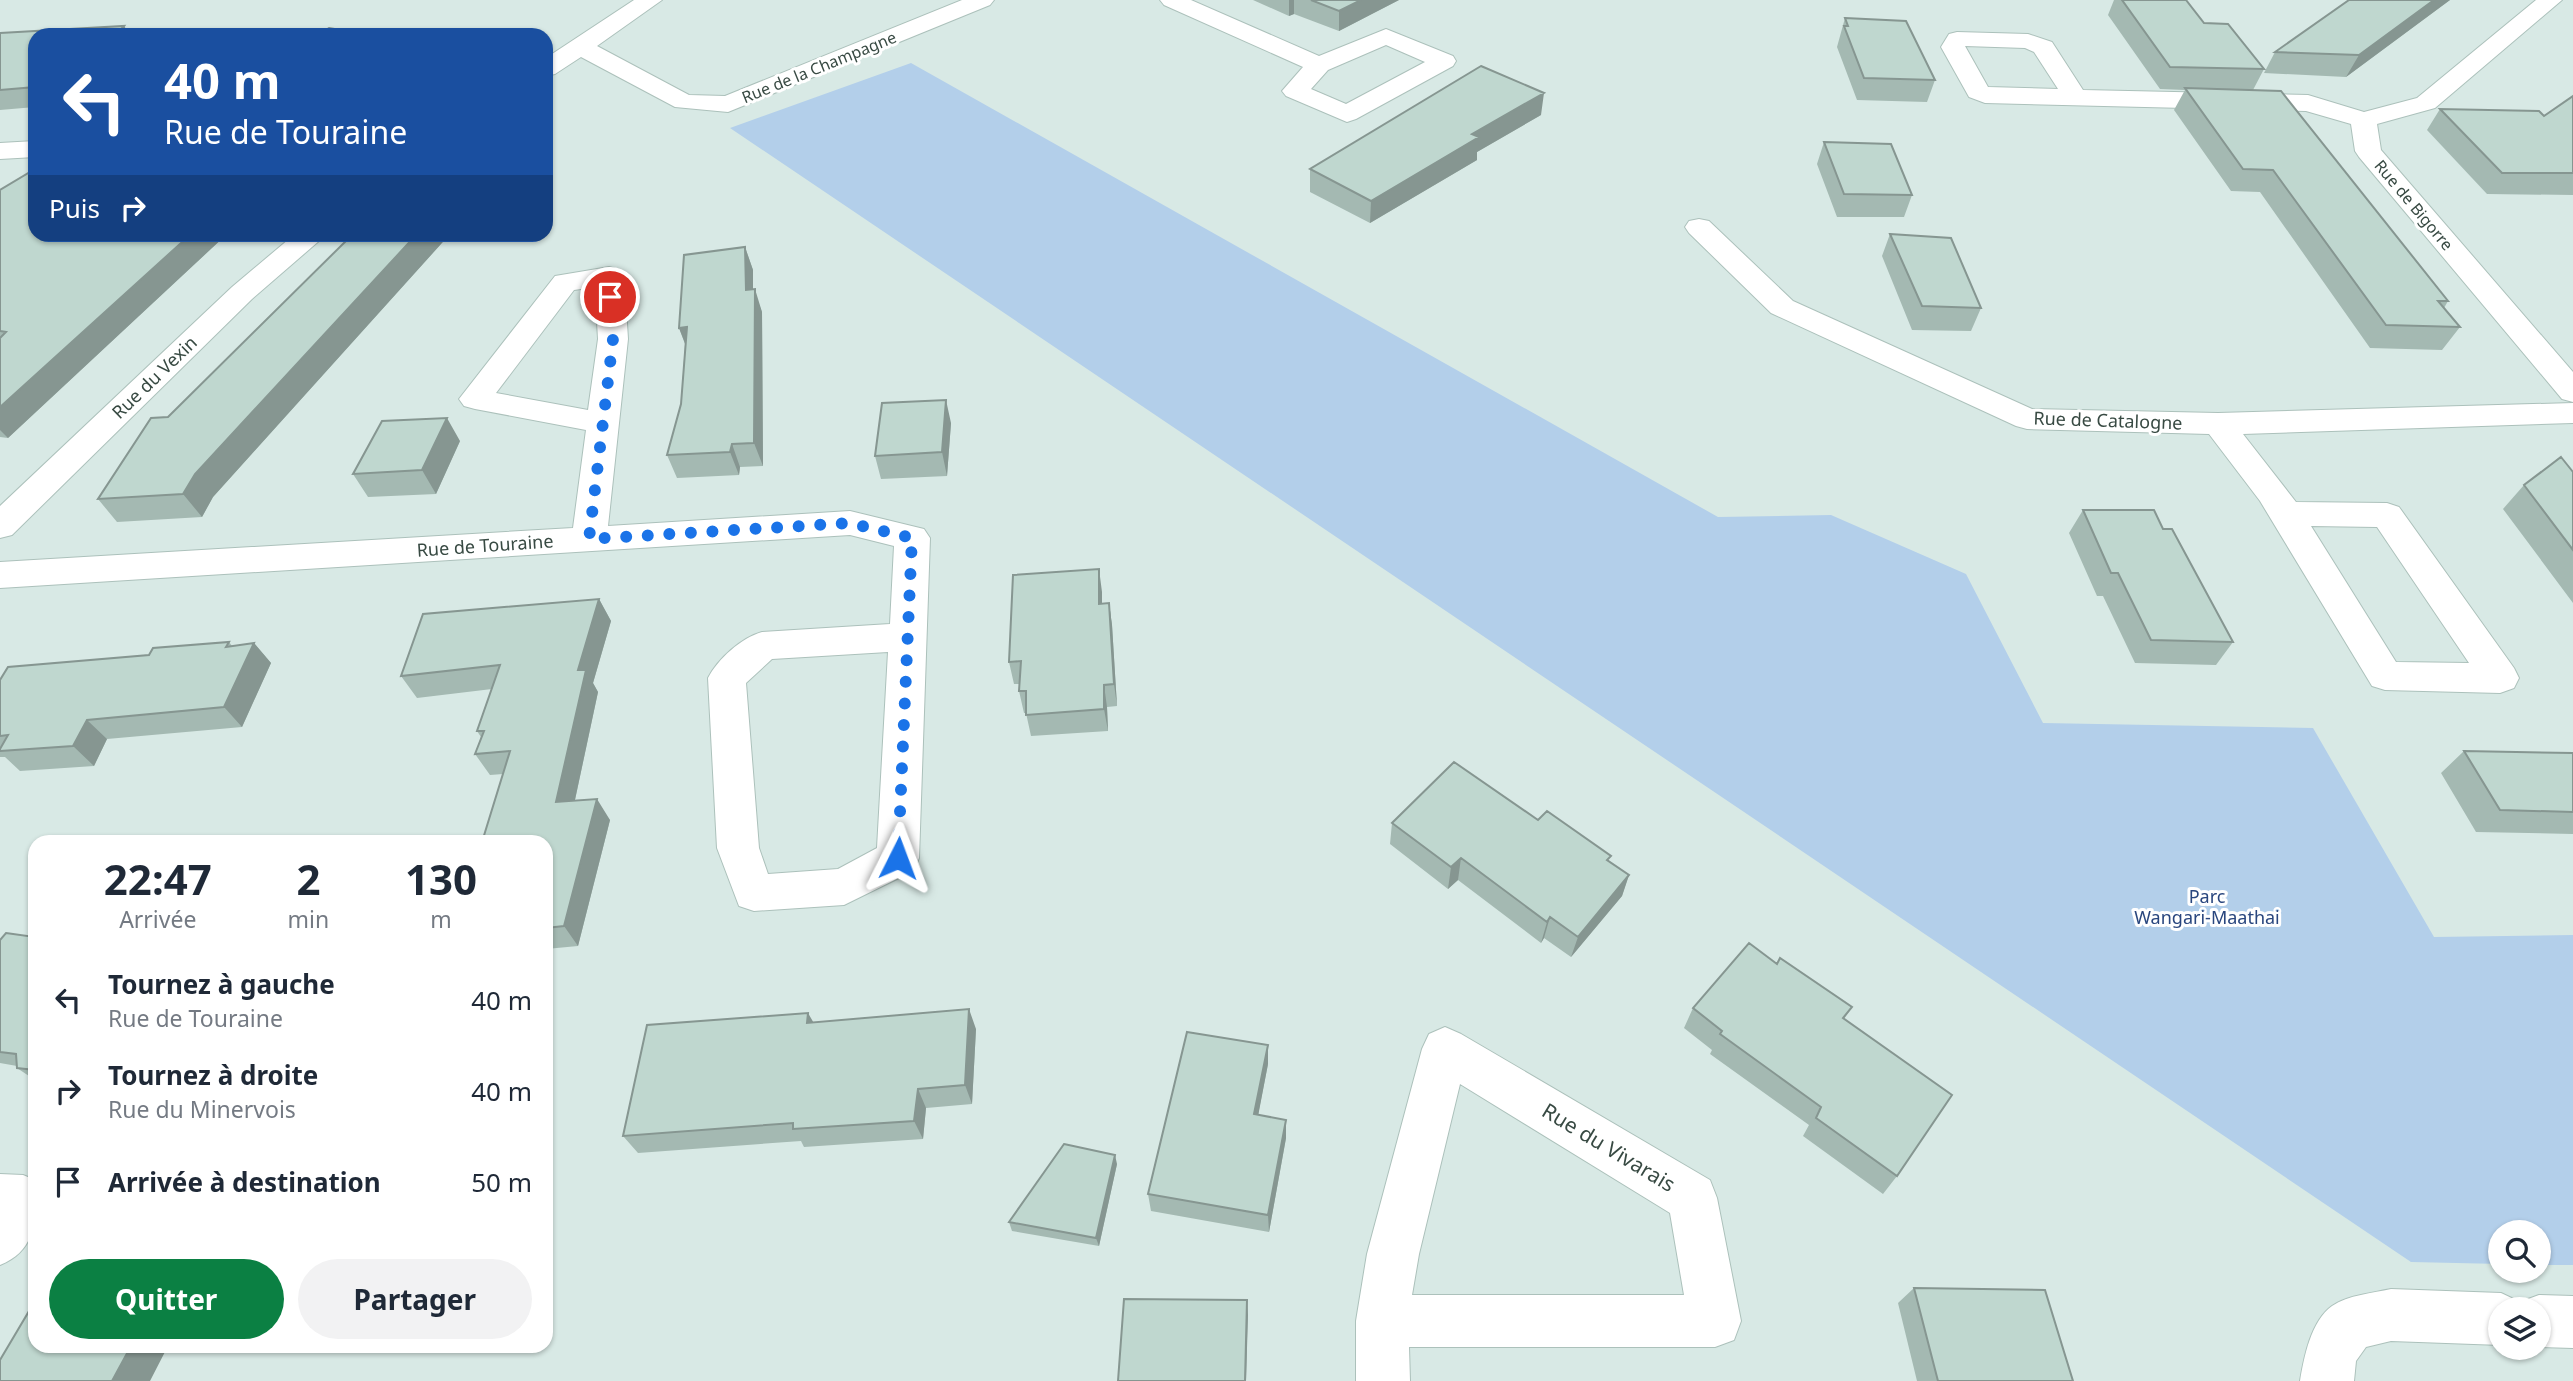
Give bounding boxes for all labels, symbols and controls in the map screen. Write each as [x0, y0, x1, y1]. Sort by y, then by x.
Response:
street label: Rue de la Champagne [738, 26, 900, 108]
text: 40 m [164, 47, 281, 113]
icon: left [49, 56, 140, 147]
text: Rue de Touraine [164, 110, 407, 153]
street label: Rue de Bigorre [2370, 155, 2458, 255]
icon: right [114, 189, 152, 227]
text: Puis [49, 190, 100, 226]
pin [580, 267, 640, 327]
icon: arrive [591, 278, 629, 316]
street label: Rue du Vexin [106, 330, 202, 424]
street label: Rue de Catalogne [2033, 405, 2183, 435]
street label: Rue de Touraine [416, 528, 554, 562]
position arrow [861, 821, 935, 895]
text: 22:47 [104, 850, 212, 907]
text: 2 [296, 850, 320, 907]
text: 130 [405, 850, 477, 907]
park label: Parc Wangari-Maathai [2134, 884, 2280, 929]
text: Arrivée [119, 903, 196, 935]
text: min [288, 903, 329, 935]
text: m [430, 903, 452, 935]
text: Tournez à gauche [108, 966, 335, 1002]
icon: left [49, 981, 87, 1019]
text: 40 m [471, 982, 532, 1018]
text: Rue de Touraine [108, 1002, 283, 1034]
text: Tournez à droite [108, 1057, 318, 1093]
icon: right [49, 1072, 87, 1110]
text: 40 m [471, 1073, 532, 1109]
text: Rue du Minervois [108, 1093, 296, 1125]
street label: Rue du Vivarais [1537, 1096, 1681, 1198]
icon: arrive [49, 1163, 87, 1201]
text: Arrivée à destination [108, 1164, 381, 1200]
text: 50 m [471, 1164, 532, 1200]
map controls [2488, 1220, 2551, 1360]
button: search [2488, 1220, 2551, 1283]
button: Quitter [49, 1259, 284, 1339]
button: Partager [298, 1259, 532, 1339]
button: layers [2488, 1297, 2551, 1360]

